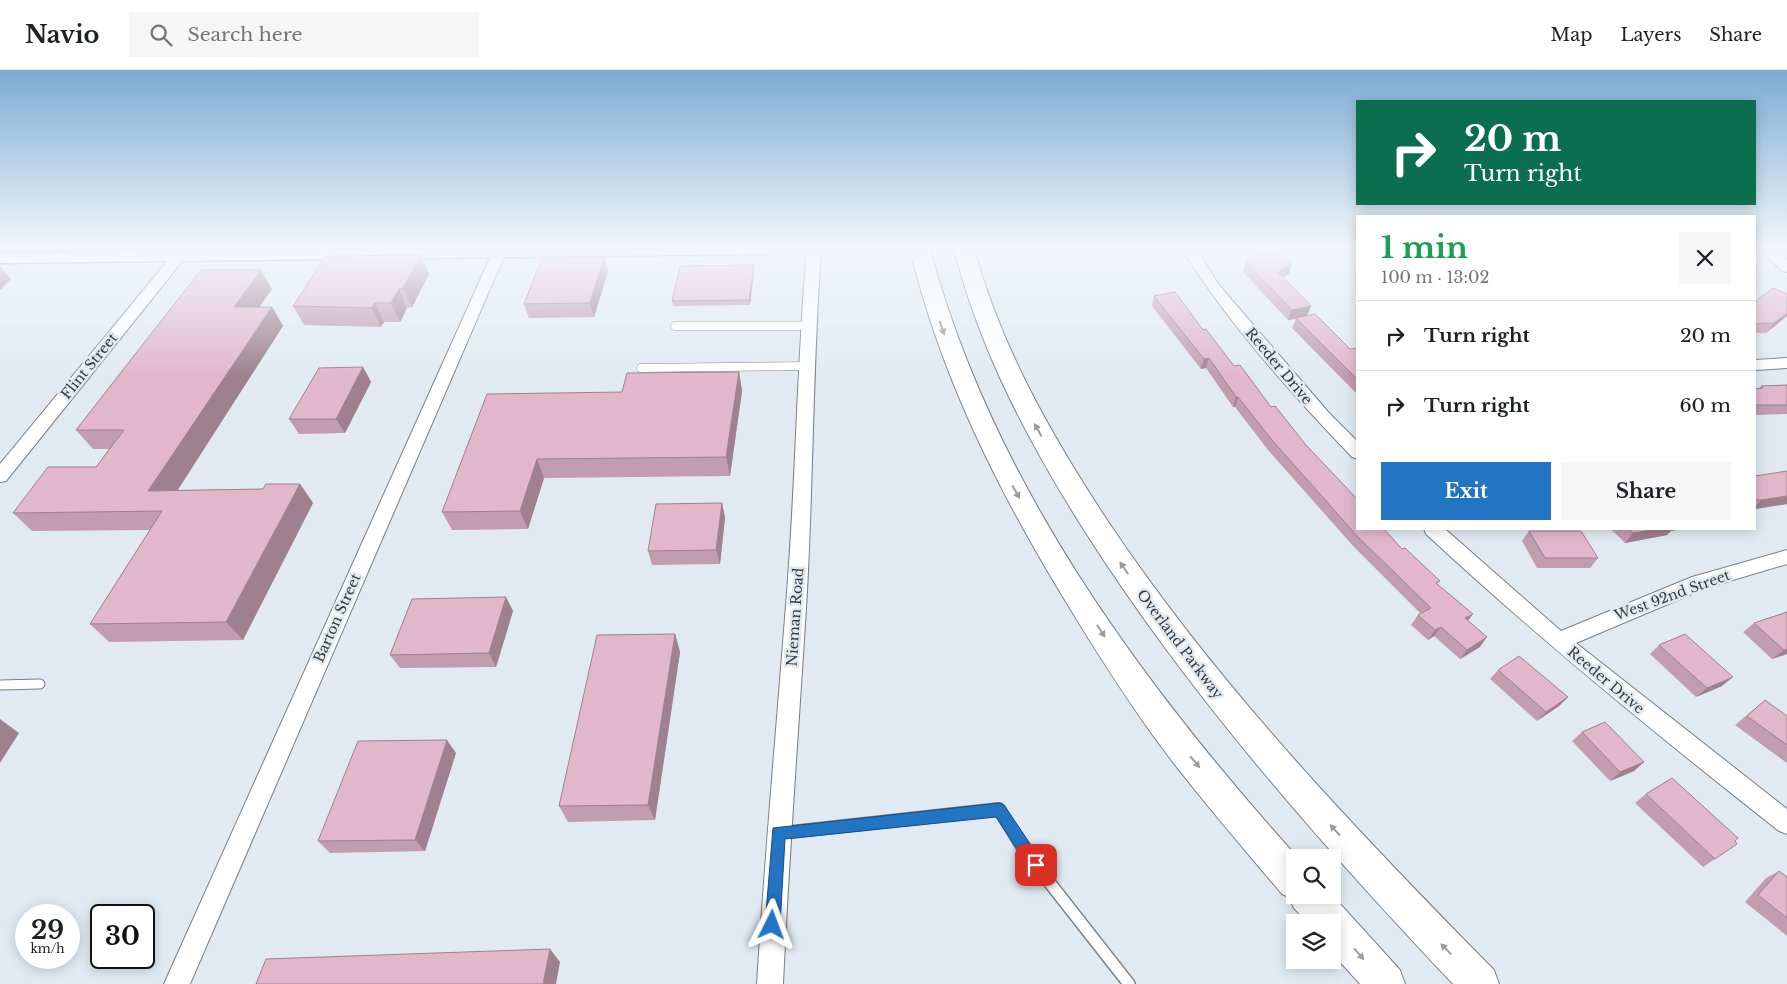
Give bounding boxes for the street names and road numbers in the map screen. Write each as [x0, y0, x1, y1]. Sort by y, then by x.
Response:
street label: Reeder Drive [1242, 324, 1316, 408]
street label: Flint Street [57, 329, 122, 403]
street label: West 92nd Street [1611, 565, 1733, 625]
street label: Nieman Road [783, 566, 807, 667]
street label: Barton Street [309, 570, 365, 665]
street label: Overland Parkway [1133, 586, 1227, 702]
street label: Reeder Drive [1564, 643, 1648, 717]

